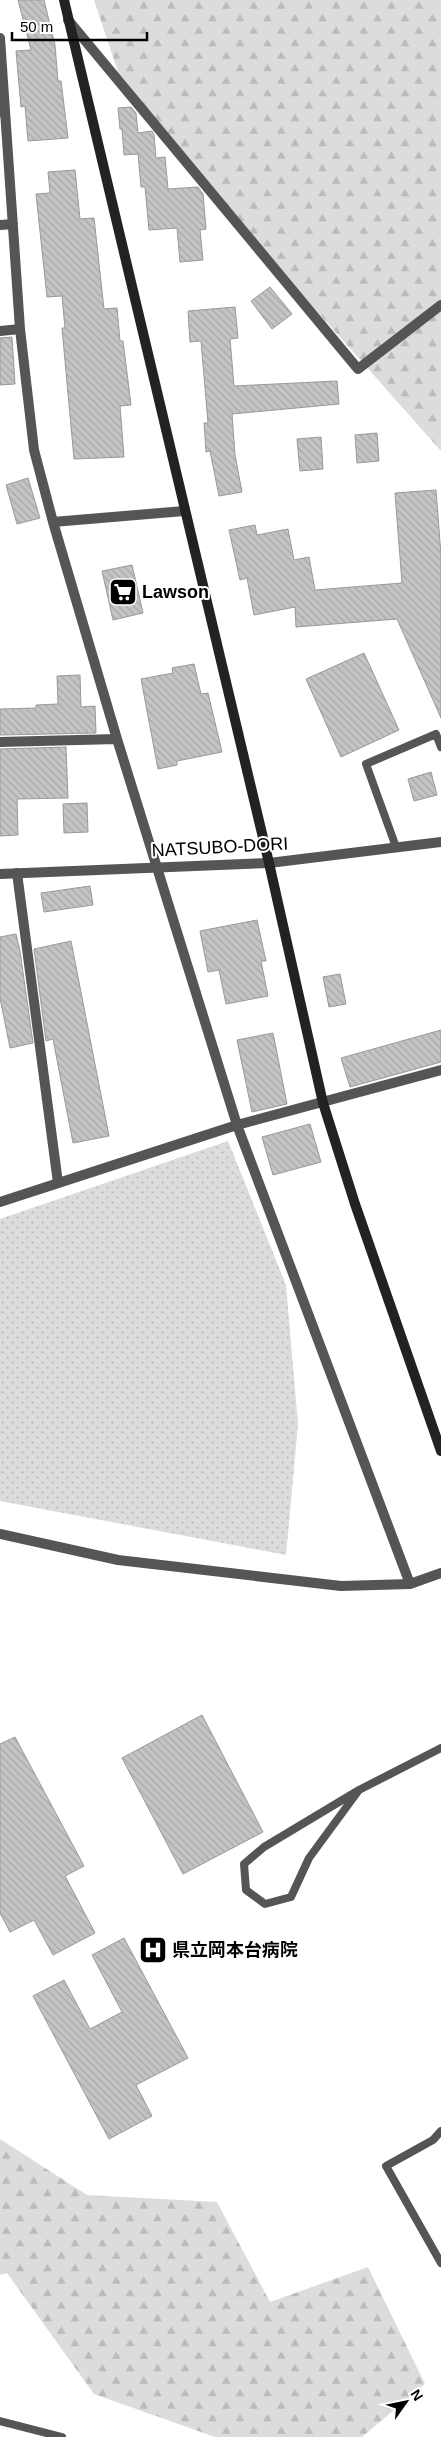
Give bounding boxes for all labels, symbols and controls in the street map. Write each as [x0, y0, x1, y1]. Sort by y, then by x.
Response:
scale bar [12, 10, 148, 42]
text: 50 m [20, 18, 53, 35]
supermarket icon: Lawson [108, 577, 138, 607]
place label: Lawson [142, 582, 209, 602]
street label: NATSUBO-DORI [151, 833, 289, 861]
hospital icon: 県立岡本台病院 [138, 1935, 168, 1965]
place label: 県立岡本台病院 [172, 1940, 298, 1960]
north arrow [381, 2377, 431, 2427]
text: N [407, 2386, 426, 2404]

